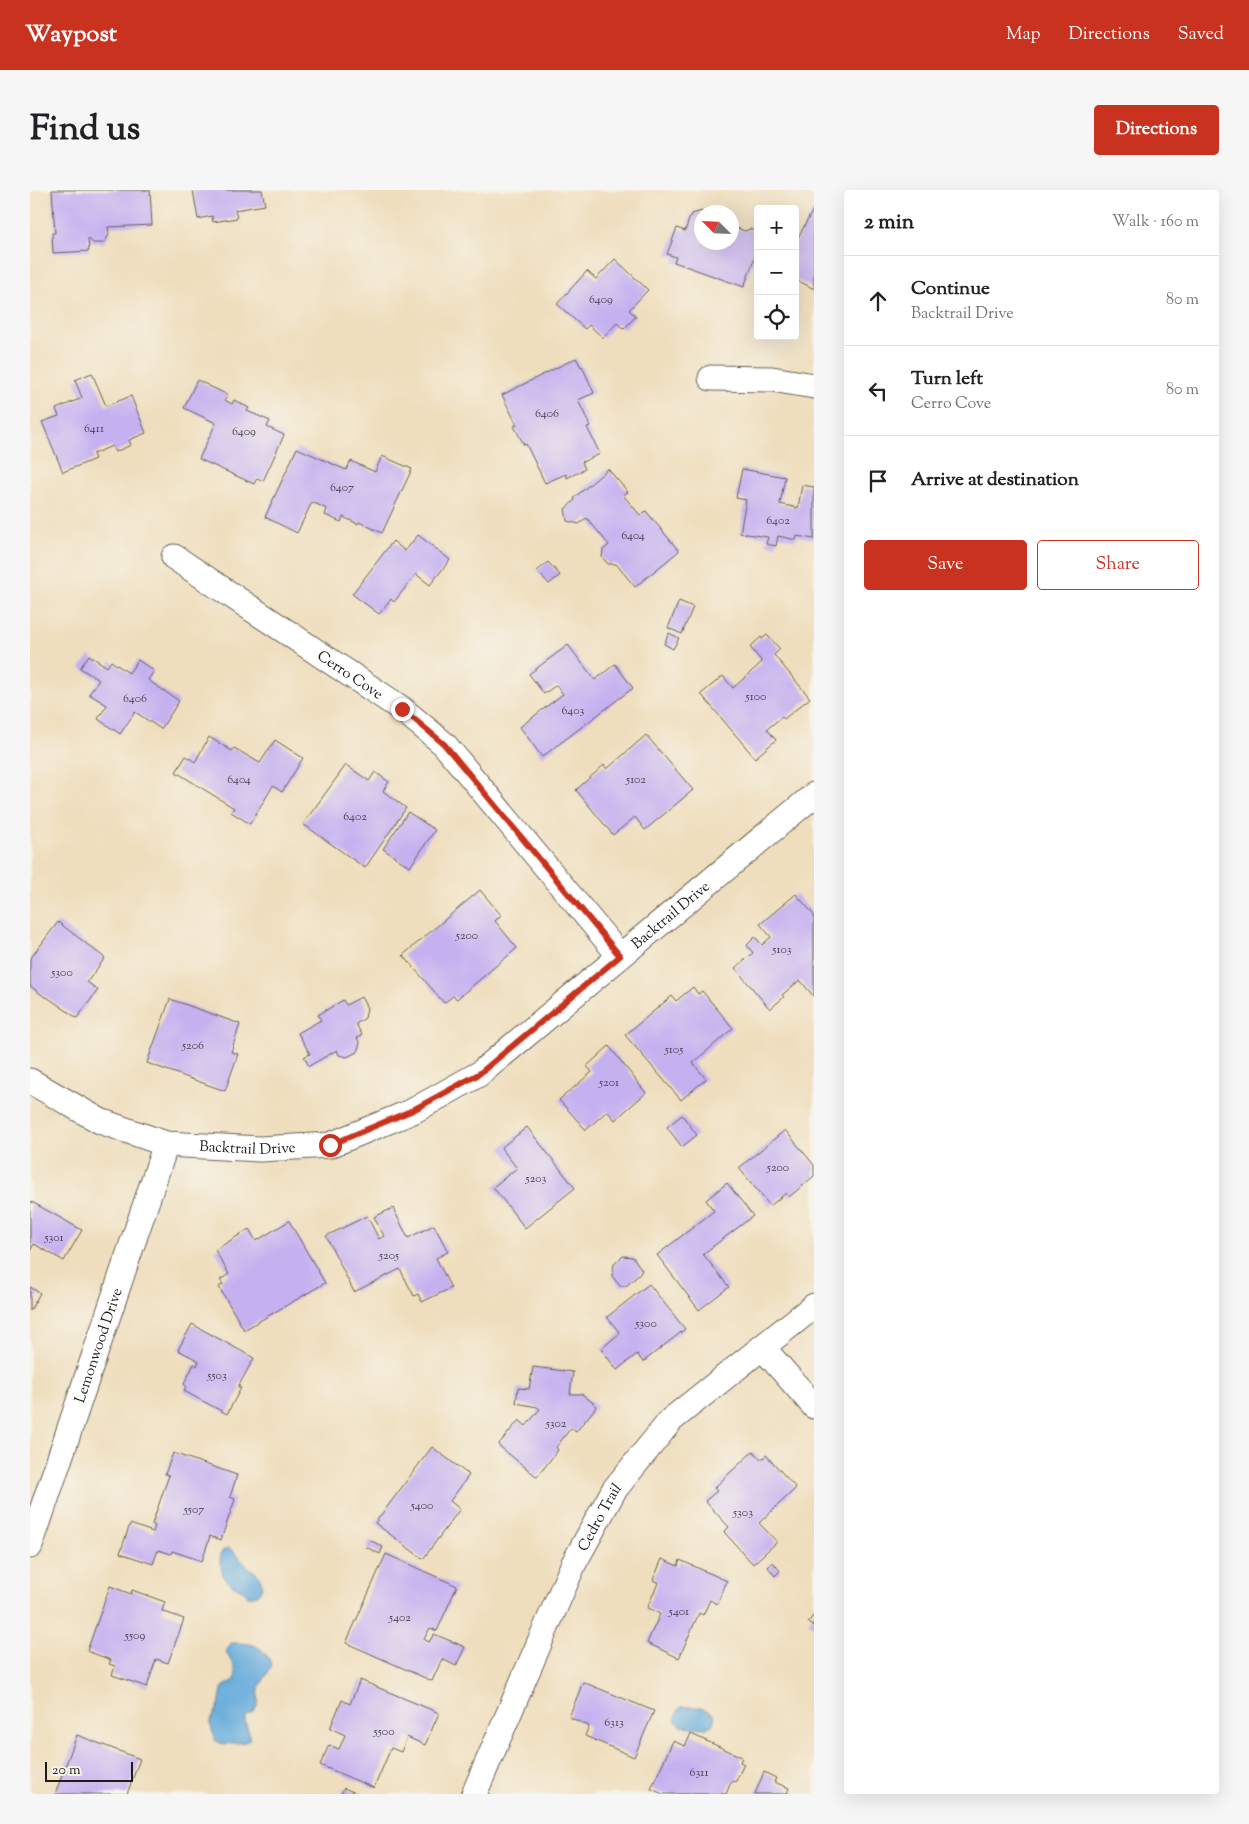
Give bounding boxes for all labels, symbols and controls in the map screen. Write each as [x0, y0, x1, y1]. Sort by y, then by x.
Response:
text: Waypost [25, 18, 117, 52]
text: Map [1006, 22, 1041, 48]
text: Directions [1069, 22, 1150, 48]
text: Saved [1178, 22, 1224, 48]
text: Find us [30, 105, 140, 156]
button: Directions [1094, 105, 1219, 155]
north arrow [694, 205, 739, 250]
map controls [754, 205, 799, 340]
button: + [754, 205, 799, 250]
text: 2 min [864, 208, 914, 238]
text: Walk · 160 m [1112, 211, 1199, 234]
button: − [754, 250, 799, 295]
text: Continue [911, 276, 990, 303]
icon: ahead [864, 287, 892, 315]
text: 80 m [1166, 289, 1199, 312]
house number: 6409 [589, 291, 613, 309]
button: locate [754, 295, 799, 340]
text: Backtrail Drive [911, 303, 1014, 326]
text: Turn left [911, 366, 983, 393]
icon: left [864, 377, 892, 405]
text: 80 m [1166, 379, 1199, 402]
text: Cerro Cove [911, 393, 991, 416]
house number: 6406 [535, 405, 559, 423]
house number: 6411 [84, 420, 104, 438]
house number: 6409 [232, 423, 256, 441]
icon: arrive [864, 467, 892, 495]
text: Arrive at destination [911, 467, 1079, 494]
house number: 6407 [330, 479, 354, 497]
house number: 6402 [766, 512, 790, 530]
house number: 6404 [621, 527, 645, 545]
button: Save [864, 540, 1027, 590]
button: Share [1037, 540, 1199, 590]
street label: Cerro Cove [312, 646, 387, 705]
house number: 5100 [745, 688, 766, 706]
house number: 6406 [123, 690, 147, 708]
route end [391, 698, 414, 721]
house number: 6403 [562, 702, 585, 720]
house number: 6404 [227, 771, 251, 789]
house number: 5102 [625, 771, 646, 789]
house number: 6402 [343, 808, 367, 826]
street label: Backtrail Drive [627, 877, 715, 955]
house number: 5200 [455, 927, 478, 945]
house number: 5103 [771, 941, 792, 959]
house number: 5300 [50, 964, 73, 982]
house number: 5206 [181, 1037, 204, 1055]
house number: 5105 [664, 1041, 683, 1059]
house number: 5201 [598, 1074, 619, 1092]
route start [319, 1134, 342, 1157]
street label: Backtrail Drive [199, 1137, 296, 1161]
house number: 5200 [766, 1159, 789, 1177]
house number: 5203 [525, 1170, 547, 1188]
house number: 5301 [43, 1229, 64, 1247]
house number: 5205 [378, 1247, 399, 1265]
street label: Lemonwood Drive [70, 1285, 129, 1406]
house number: 5300 [634, 1315, 657, 1333]
house number: 5503 [206, 1367, 227, 1385]
house number: 5302 [545, 1415, 567, 1433]
street label: Cedro Trail [573, 1480, 627, 1555]
house number: 5400 [410, 1497, 433, 1515]
house number: 5507 [183, 1501, 204, 1519]
house number: 5303 [732, 1504, 753, 1522]
house number: 5401 [668, 1603, 689, 1621]
house number: 5402 [388, 1609, 411, 1627]
house number: 5509 [124, 1627, 145, 1645]
house number: 6313 [604, 1714, 624, 1732]
house number: 5500 [372, 1723, 395, 1741]
scale bar [45, 1759, 132, 1782]
text: 20 m [52, 1761, 81, 1781]
house number: 6311 [690, 1764, 708, 1782]

